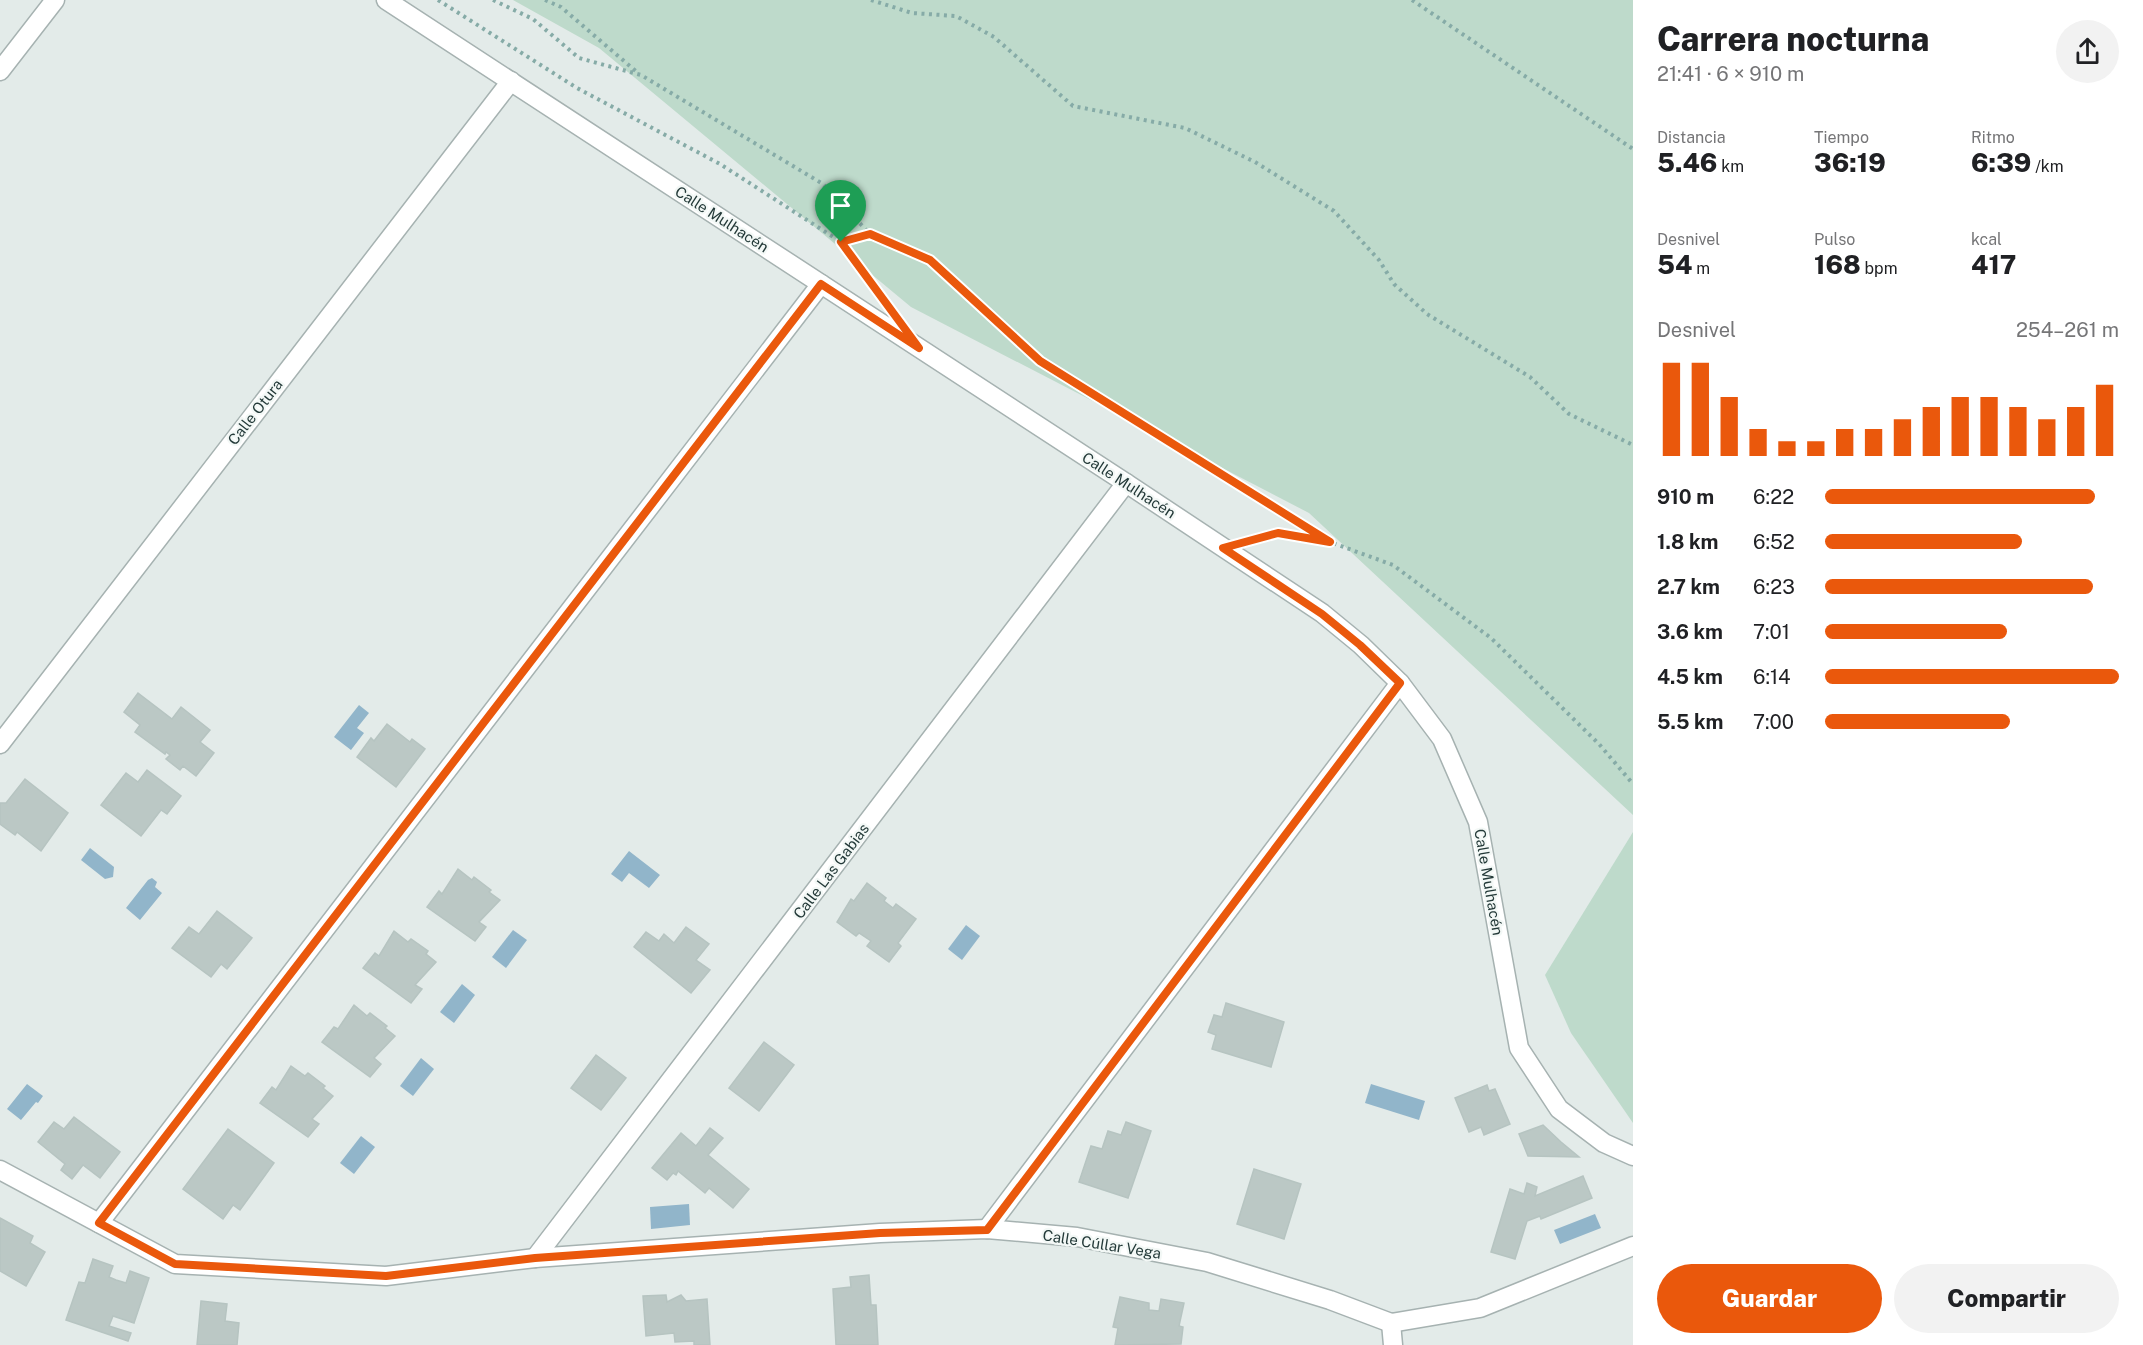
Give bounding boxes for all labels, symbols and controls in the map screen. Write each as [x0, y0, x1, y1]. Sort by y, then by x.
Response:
text: Carrera nocturna [1657, 20, 1929, 58]
button: share [2056, 20, 2119, 83]
text: 21:41 · 6 × 910 m [1657, 62, 1804, 86]
text: Distancia [1657, 128, 1726, 147]
text: Tiempo [1814, 128, 1869, 147]
text: Ritmo [1971, 128, 2015, 147]
text: 5.46 [1657, 147, 1717, 178]
text: 36:19 [1814, 147, 1886, 178]
text: 6:39 [1971, 147, 2031, 178]
text: km [1717, 157, 1744, 176]
text: /km [2031, 157, 2064, 176]
pin [815, 180, 866, 242]
street label: Calle Mulhacén [672, 183, 772, 255]
icon: arrive [824, 189, 857, 222]
text: Desnivel [1657, 230, 1720, 249]
text: Pulso [1814, 230, 1855, 249]
text: kcal [1971, 230, 2002, 249]
text: 54 [1657, 249, 1692, 280]
text: 168 [1814, 249, 1861, 280]
text: 417 [1971, 249, 2016, 280]
text: m [1692, 259, 1710, 278]
text: bpm [1861, 259, 1898, 278]
text: Desnivel [1657, 318, 1736, 342]
text: 254–261 m [2016, 318, 2119, 342]
street label: Calle Otura [224, 376, 286, 448]
street label: Calle Mulhacén [1079, 449, 1179, 521]
text: 910 m [1657, 485, 1714, 509]
text: 6:22 [1753, 485, 1794, 509]
text: 1.8 km [1657, 530, 1718, 554]
text: 6:52 [1753, 530, 1795, 554]
text: 2.7 km [1657, 575, 1720, 599]
text: 6:23 [1753, 575, 1795, 599]
text: 3.6 km [1657, 620, 1723, 644]
text: 7:01 [1753, 620, 1790, 644]
text: 4.5 km [1657, 665, 1723, 689]
text: 6:14 [1753, 665, 1791, 689]
text: 5.5 km [1657, 710, 1723, 734]
text: 7:00 [1753, 710, 1794, 734]
street label: Calle Las Gabias [790, 820, 872, 922]
street label: Calle Mulhacén [1471, 827, 1507, 937]
street label: Calle Cúllar Vega [1042, 1226, 1162, 1262]
button: Guardar [1657, 1264, 1882, 1333]
button: Compartir [1894, 1264, 2119, 1333]

